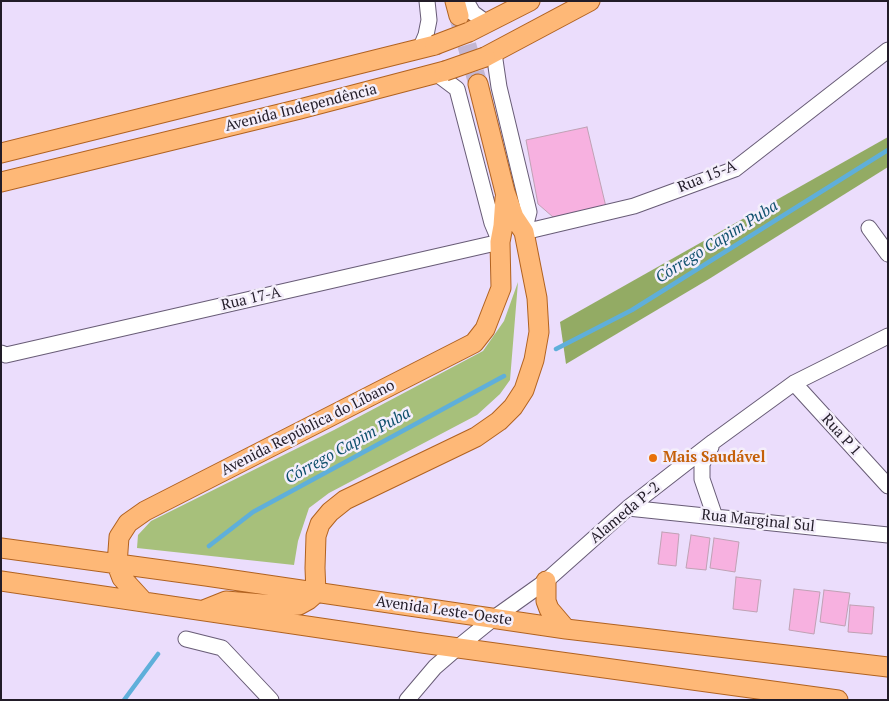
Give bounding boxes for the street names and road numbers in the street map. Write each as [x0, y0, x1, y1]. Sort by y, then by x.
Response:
street label: Avenida Independência [223, 80, 379, 136]
street label: Rua 15-A [675, 157, 739, 197]
street label: Rua 17-A [219, 283, 283, 315]
street label: Avenida República do Líbano [218, 376, 398, 480]
street label: Rua P 1 [818, 410, 864, 460]
street label: Alameda P-2 [586, 479, 664, 547]
street label: Rua Marginal Sul [700, 506, 816, 536]
street label: Avenida Leste-Oeste [375, 593, 513, 629]

